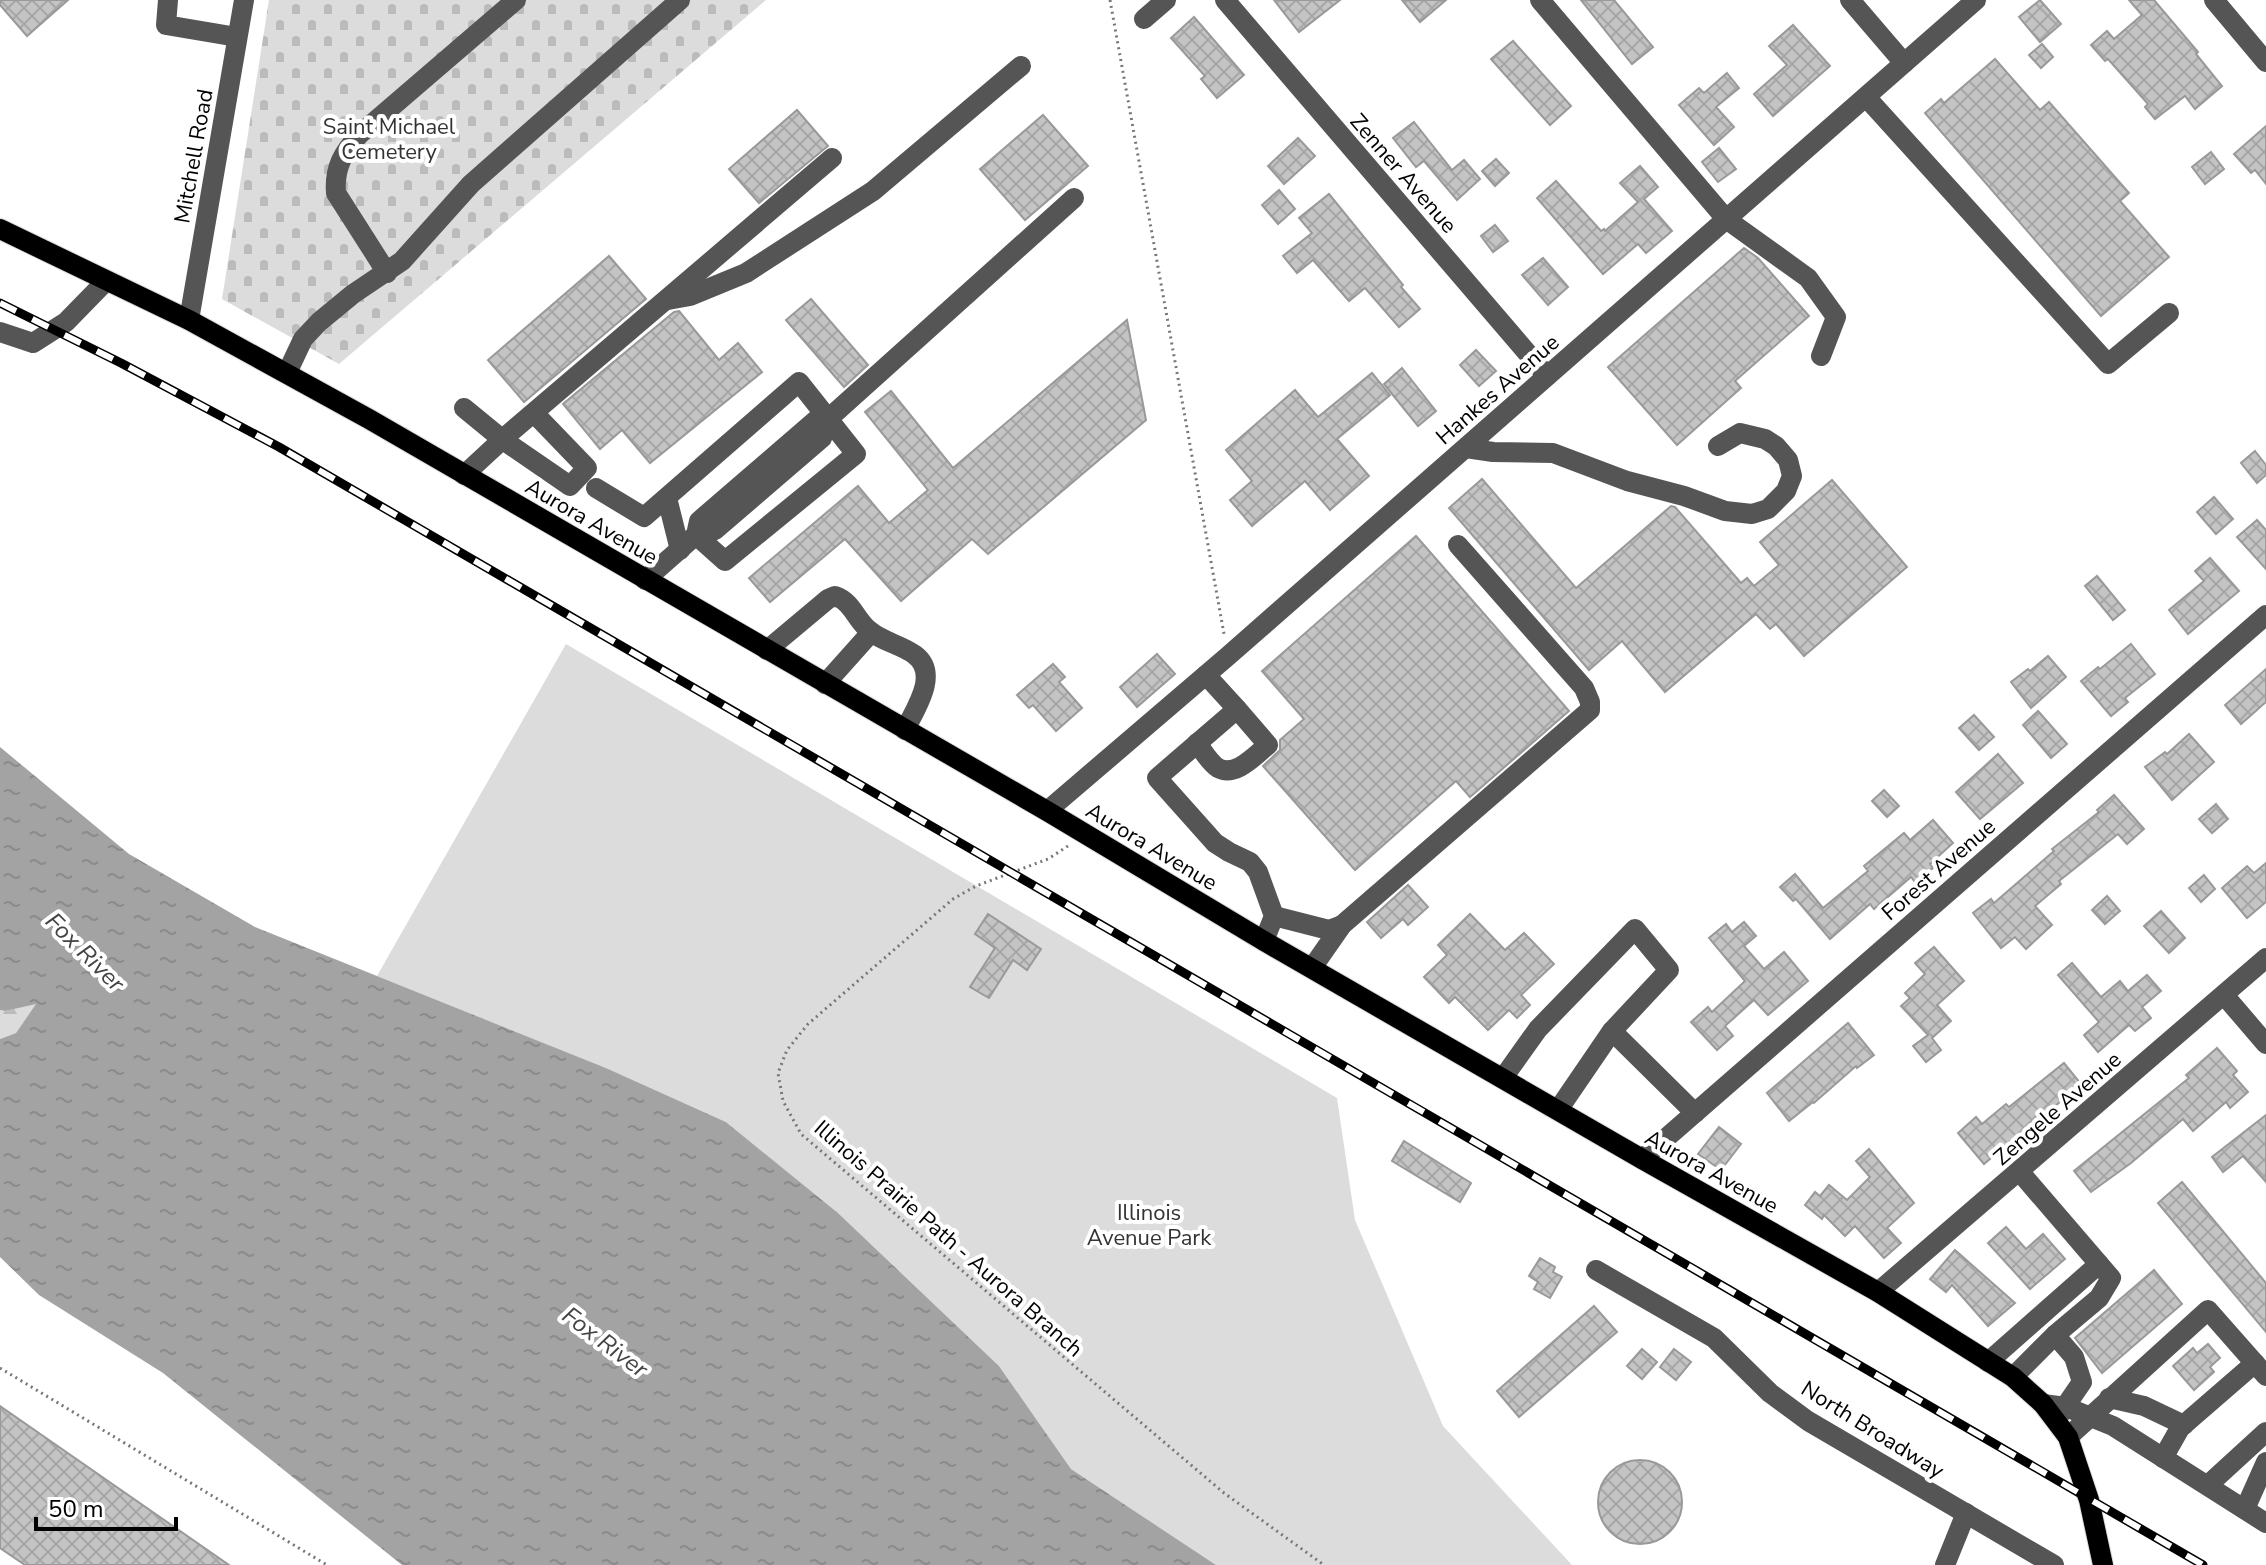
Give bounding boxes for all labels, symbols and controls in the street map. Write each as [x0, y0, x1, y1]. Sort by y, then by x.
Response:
street label: Mitchell Road [167, 87, 221, 226]
street label: Zenner Avenue [1343, 107, 1464, 240]
park label: Saint Michael Cemetery [323, 112, 456, 167]
street label: Hankes Avenue [1430, 328, 1566, 452]
street label: Aurora Avenue [520, 472, 663, 572]
street label: Aurora Avenue [1080, 796, 1223, 898]
street label: Forest Avenue [1875, 812, 2002, 928]
water label: Fox River [38, 905, 133, 1000]
street label: Zengele Avenue [1987, 1045, 2128, 1173]
street label: Illinois Prairie Path - Aurora Branch [807, 1114, 1089, 1364]
street label: Aurora Avenue [1639, 1123, 1784, 1221]
park label: Illinois Avenue Park [1087, 1198, 1212, 1253]
water label: Fox River [556, 1299, 656, 1386]
street label: North Broadway [1795, 1374, 1950, 1486]
scale bar [36, 1481, 176, 1531]
text: 50 m [48, 1493, 104, 1525]

